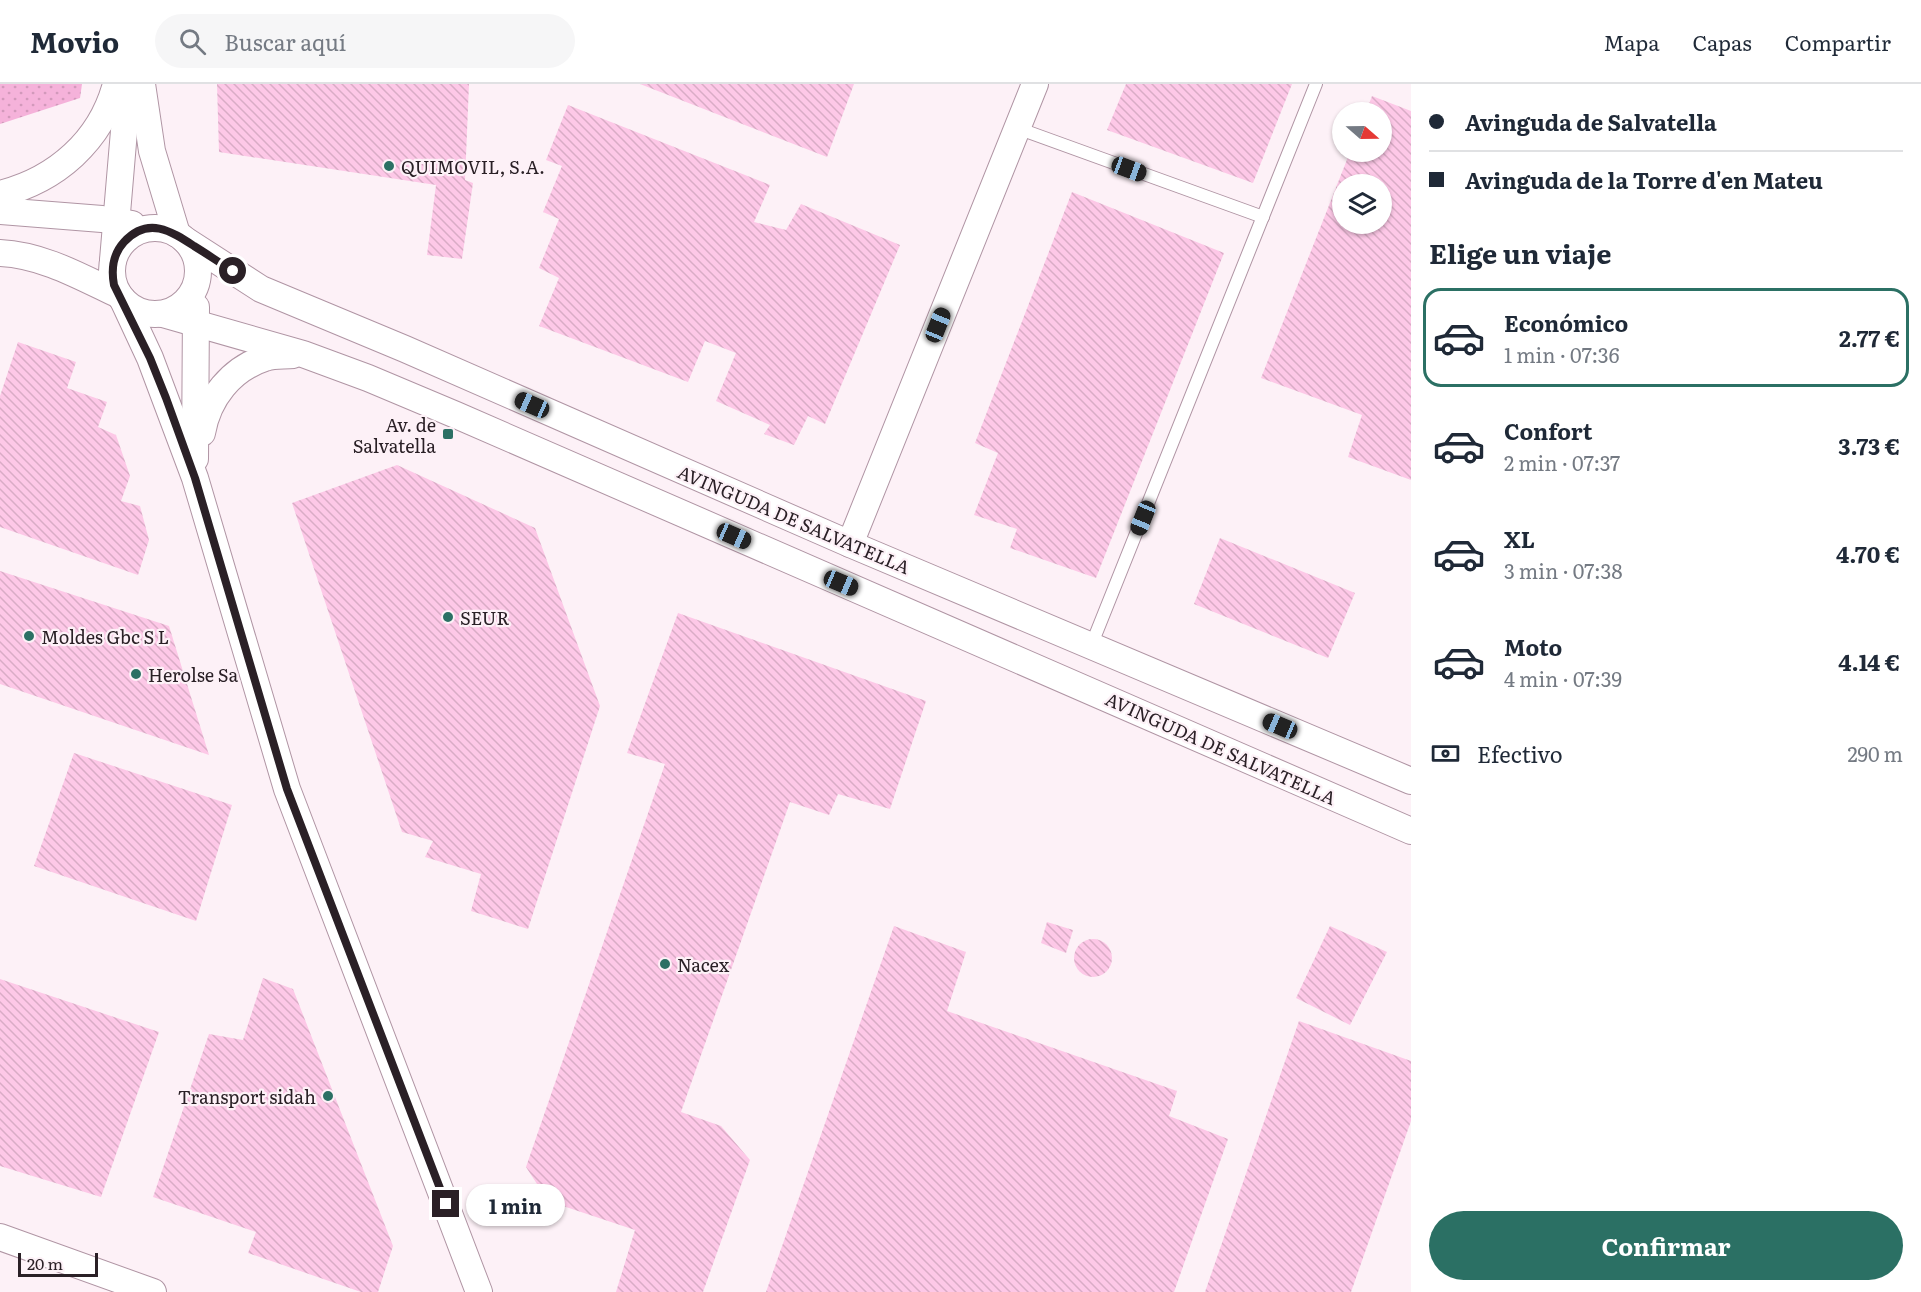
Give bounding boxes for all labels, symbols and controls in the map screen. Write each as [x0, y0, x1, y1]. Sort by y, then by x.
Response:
search box [155, 14, 575, 68]
text: Movio [30, 20, 119, 62]
icon: search [176, 25, 209, 58]
text: Buscar aquí [224, 25, 346, 58]
text: Mapa [1603, 26, 1660, 57]
text: Capas [1693, 26, 1752, 57]
text: Compartir [1785, 26, 1891, 57]
north arrow [1332, 102, 1392, 162]
map controls [1332, 102, 1392, 234]
text: Avinguda de Salvatella [1465, 105, 1717, 138]
place label: QUIMOVIL, S.A. [401, 153, 545, 180]
car [1109, 154, 1149, 184]
marker: QUIMOVIL, S.A. [382, 159, 396, 173]
text: Avinguda de la Torre d'en Mateu [1465, 163, 1823, 196]
button: layers [1332, 174, 1392, 234]
text: Elige un viaje [1429, 232, 1612, 272]
route start [219, 257, 246, 284]
car [923, 305, 953, 345]
text: Económico [1504, 306, 1628, 339]
icon: car [1432, 311, 1486, 365]
text: 2.77 € [1839, 321, 1900, 354]
text: 1 min · 07:36 [1504, 339, 1619, 369]
car [512, 389, 552, 421]
place label: Av. de Salvatella [353, 411, 436, 459]
text: Confort [1504, 414, 1592, 447]
icon: car [1432, 419, 1486, 473]
marker: Av. de Salvatella [441, 427, 455, 441]
text: 3.73 € [1838, 429, 1900, 462]
text: 2 min · 07:37 [1504, 447, 1620, 477]
street label: AVINGUDA DE SALVATELLA [674, 458, 914, 580]
car [1128, 498, 1158, 538]
car [714, 520, 754, 552]
text: XL [1504, 522, 1535, 555]
icon: car [1432, 527, 1486, 581]
text: 4.70 € [1836, 537, 1900, 570]
text: 3 min · 07:38 [1504, 555, 1622, 585]
car [821, 568, 861, 598]
place label: SEUR [460, 604, 510, 631]
marker: SEUR [441, 610, 455, 624]
place label: Moldes Gbc S L [41, 623, 169, 650]
marker: Moldes Gbc S L [22, 629, 36, 643]
text: Moto [1504, 630, 1562, 663]
icon: car [1432, 635, 1486, 689]
text: 4.14 € [1838, 645, 1900, 678]
place label: Herolse Sa [148, 661, 238, 688]
text: 4 min · 07:39 [1504, 663, 1622, 693]
marker: Herolse Sa [129, 667, 143, 681]
street label: AVINGUDA DE SALVATELLA [1101, 685, 1341, 811]
car [1260, 711, 1300, 741]
icon: cash [1429, 737, 1462, 770]
text: Efectivo [1477, 737, 1563, 770]
text: 290 m [1847, 738, 1903, 768]
place label: Nacex [677, 951, 730, 978]
marker: Nacex [658, 957, 672, 971]
place label: Transport sidah [178, 1083, 316, 1110]
marker: Transport sidah [321, 1089, 335, 1103]
callout: 1 min [467, 1183, 566, 1225]
route end [432, 1190, 459, 1217]
text: 1 min [489, 1190, 542, 1220]
button: Confirmar [1429, 1211, 1903, 1280]
scale bar [18, 1250, 98, 1278]
text: 20 m [27, 1251, 63, 1275]

